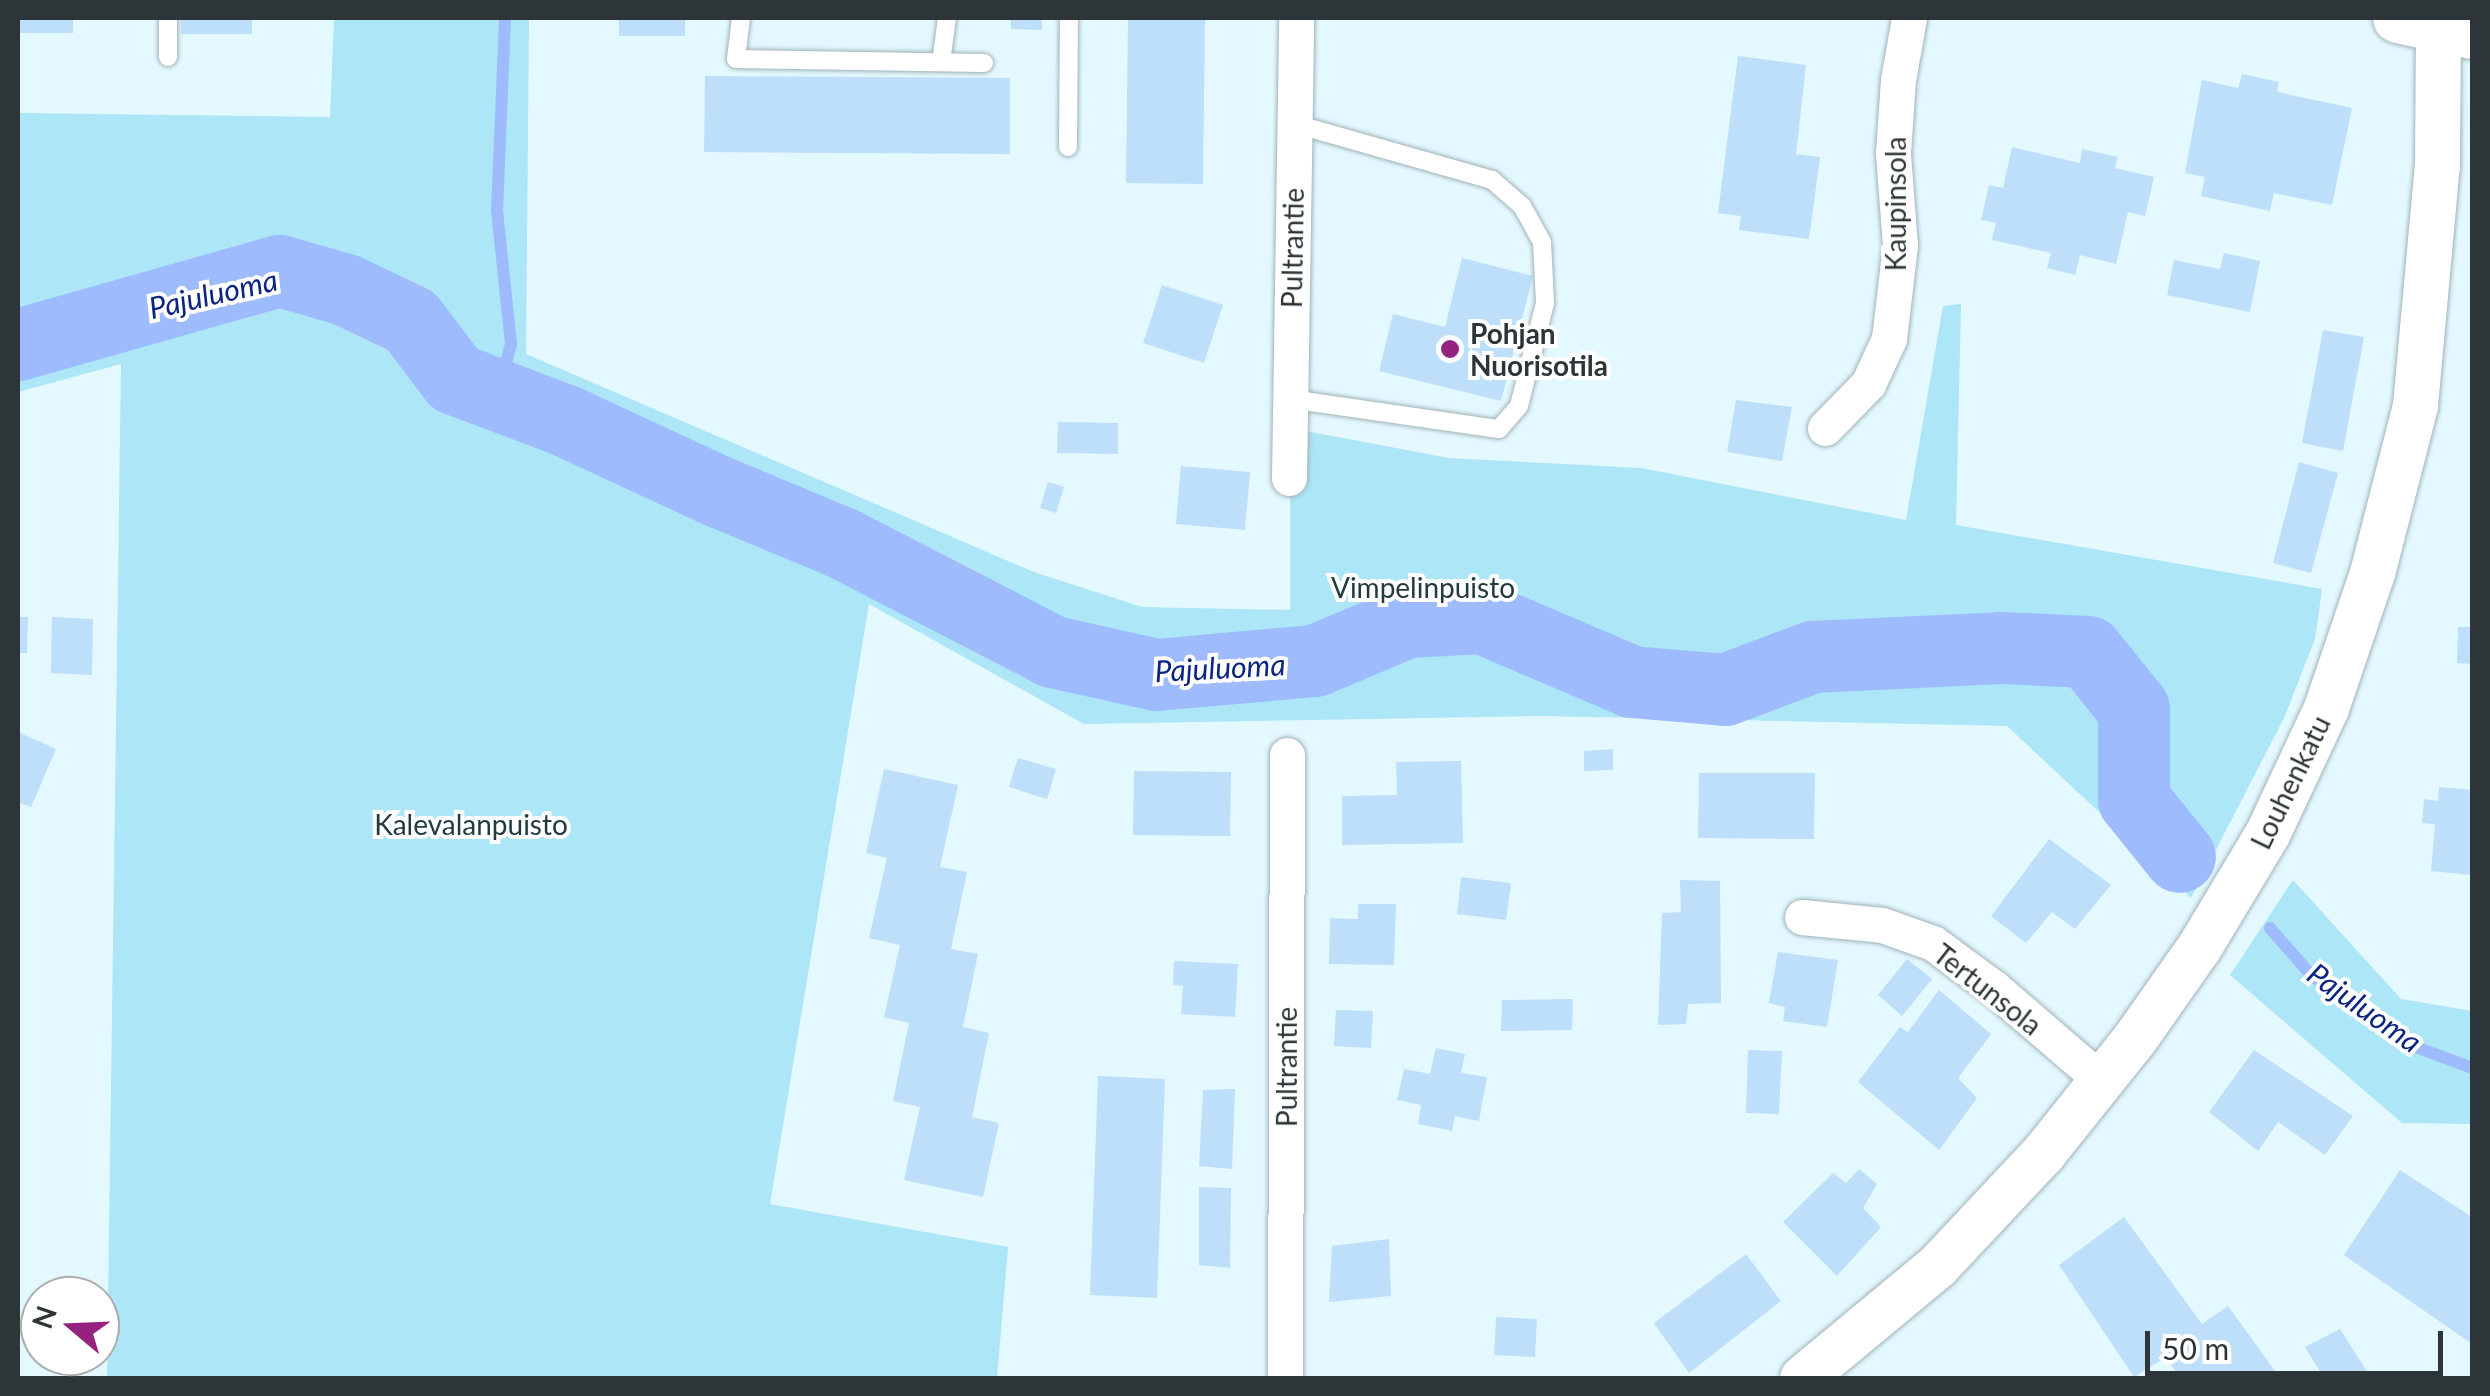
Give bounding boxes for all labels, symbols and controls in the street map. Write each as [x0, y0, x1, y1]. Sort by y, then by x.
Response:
street label: Kaupinsola [1878, 137, 1912, 271]
street label: Pultrantie [1274, 188, 1310, 308]
water label: Pajuluoma [145, 261, 281, 325]
place label: Pohjan Nuorisotila [1470, 316, 1608, 382]
marker: Pohjan Nuorisotila [1439, 338, 1461, 360]
park label: Vimpelinpuisto [1331, 570, 1515, 604]
water label: Pajuluoma [1154, 646, 1286, 688]
street label: Louhenkatu [2243, 710, 2337, 854]
park label: Kalevalanpuisto [374, 807, 568, 841]
street label: Tertunsola [1927, 936, 2049, 1042]
water label: Pajuluoma [2301, 955, 2429, 1059]
street label: Pultrantie [1269, 1007, 1303, 1127]
north arrow [20, 1276, 120, 1376]
text: N [24, 1301, 63, 1333]
scale bar [2150, 1311, 2448, 1373]
text: 50 m [2162, 1330, 2229, 1366]

